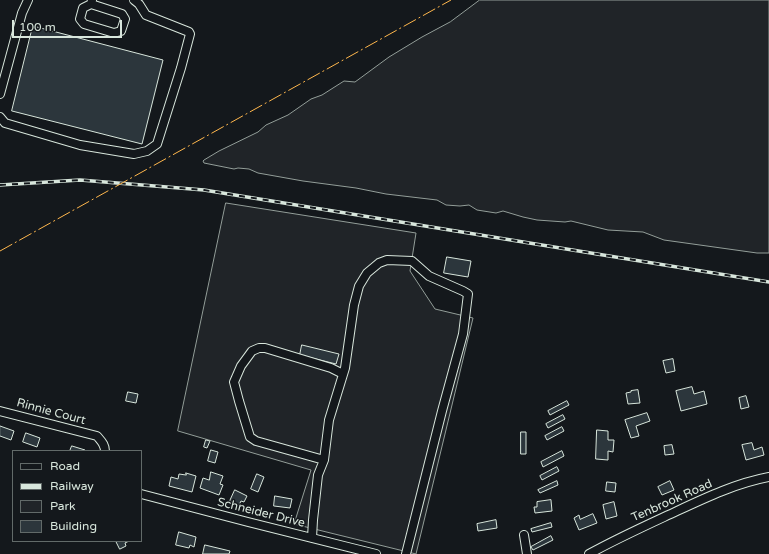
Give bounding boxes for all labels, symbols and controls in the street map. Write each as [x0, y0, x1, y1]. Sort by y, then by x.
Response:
scale bar [14, 12, 124, 38]
text: 100 m [19, 20, 56, 34]
street label: Rinnie Court [15, 396, 87, 428]
legend [12, 450, 142, 542]
text: Road [50, 459, 80, 473]
street label: Tenbrook Road [629, 477, 715, 525]
text: Railway [50, 479, 94, 493]
street label: Schneider Drive [216, 495, 306, 531]
text: Park [50, 499, 76, 513]
text: Building [50, 519, 97, 533]

